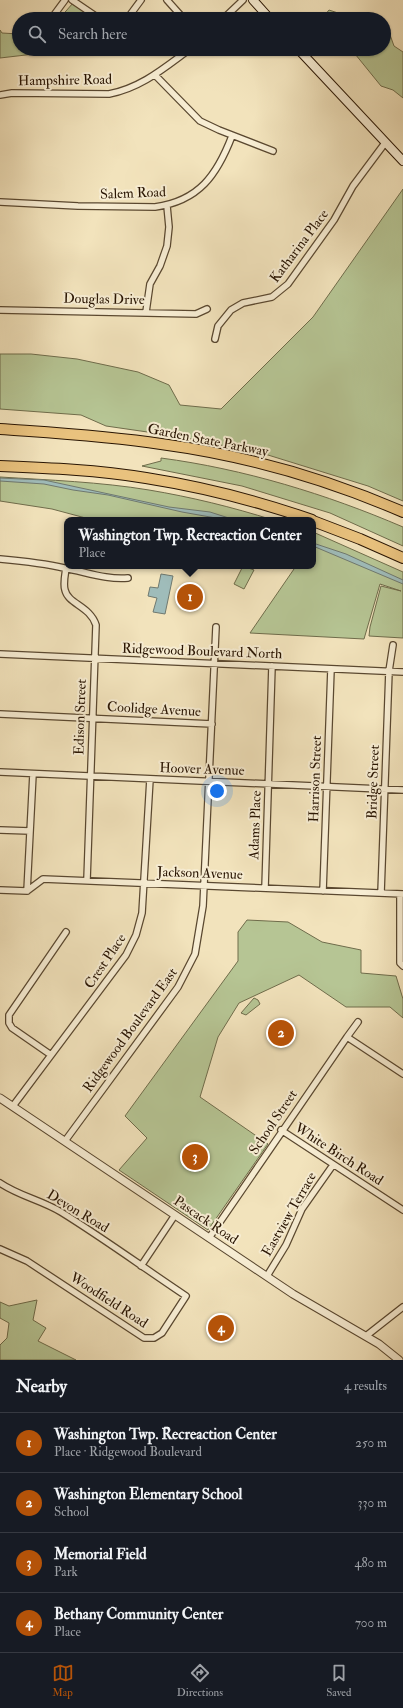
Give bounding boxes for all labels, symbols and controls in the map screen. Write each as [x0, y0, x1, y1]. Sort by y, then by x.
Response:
search box [12, 12, 391, 56]
icon: search [26, 23, 48, 45]
text: Search here [58, 25, 127, 44]
street label: Hampshire Road [18, 71, 112, 90]
street label: Salem Road [100, 183, 166, 203]
street label: Katharina Place [266, 206, 332, 286]
street label: Douglas Drive [63, 290, 145, 308]
street label: Garden State Parkway [146, 420, 271, 461]
popup [64, 517, 316, 569]
text: Washington Twp. Recreaction Center [79, 526, 301, 545]
text: Place [79, 545, 105, 561]
pin: 1 [177, 582, 203, 612]
street label: Ridgewood Boulevard North [122, 640, 283, 662]
street label: Edison Street [70, 678, 90, 755]
street label: Coolidge Avenue [107, 698, 202, 720]
street label: Harrison Street [305, 735, 325, 823]
street label: Bridge Street [363, 744, 383, 819]
street label: Hoover Avenue [159, 759, 245, 779]
your location [207, 781, 227, 801]
street label: Adams Place [245, 790, 265, 861]
street label: Jackson Avenue [156, 863, 243, 883]
street label: Crest Place [80, 930, 130, 992]
street label: Ridgewood Boulevard East [79, 964, 181, 1096]
pin: 2 [268, 1018, 294, 1048]
street label: School Street [245, 1086, 301, 1158]
street label: White Birch Road [291, 1119, 386, 1189]
pin: 3 [182, 1142, 208, 1172]
street label: Eastview Terrace [258, 1169, 320, 1259]
street label: Devon Road [44, 1186, 112, 1236]
street label: Pascack Road [170, 1192, 242, 1248]
street label: Woodfield Road [66, 1268, 151, 1332]
pin: 4 [208, 1313, 234, 1343]
text: Nearby [16, 1376, 67, 1397]
text: 4 results [344, 1378, 387, 1394]
text: Washington Twp. Recreaction Center [54, 1425, 277, 1444]
text: 1 [27, 1435, 31, 1451]
text: 250 m [355, 1435, 387, 1451]
text: Place · Ridgewood Boulevard [54, 1444, 202, 1460]
text: Washington Elementary School [54, 1485, 242, 1504]
text: 2 [26, 1495, 32, 1511]
text: 330 m [358, 1495, 387, 1511]
text: School [54, 1504, 89, 1520]
text: Memorial Field [54, 1545, 147, 1564]
text: 3 [27, 1555, 32, 1571]
text: 480 m [354, 1555, 387, 1571]
text: Park [54, 1564, 78, 1580]
text: Bethany Community Center [54, 1605, 223, 1624]
text: 4 [25, 1615, 33, 1631]
text: 700 m [355, 1615, 387, 1631]
text: Place [54, 1624, 81, 1640]
tab: Map [52, 1662, 74, 1699]
tab: Directions [177, 1662, 223, 1699]
tab: Saved [326, 1662, 351, 1699]

